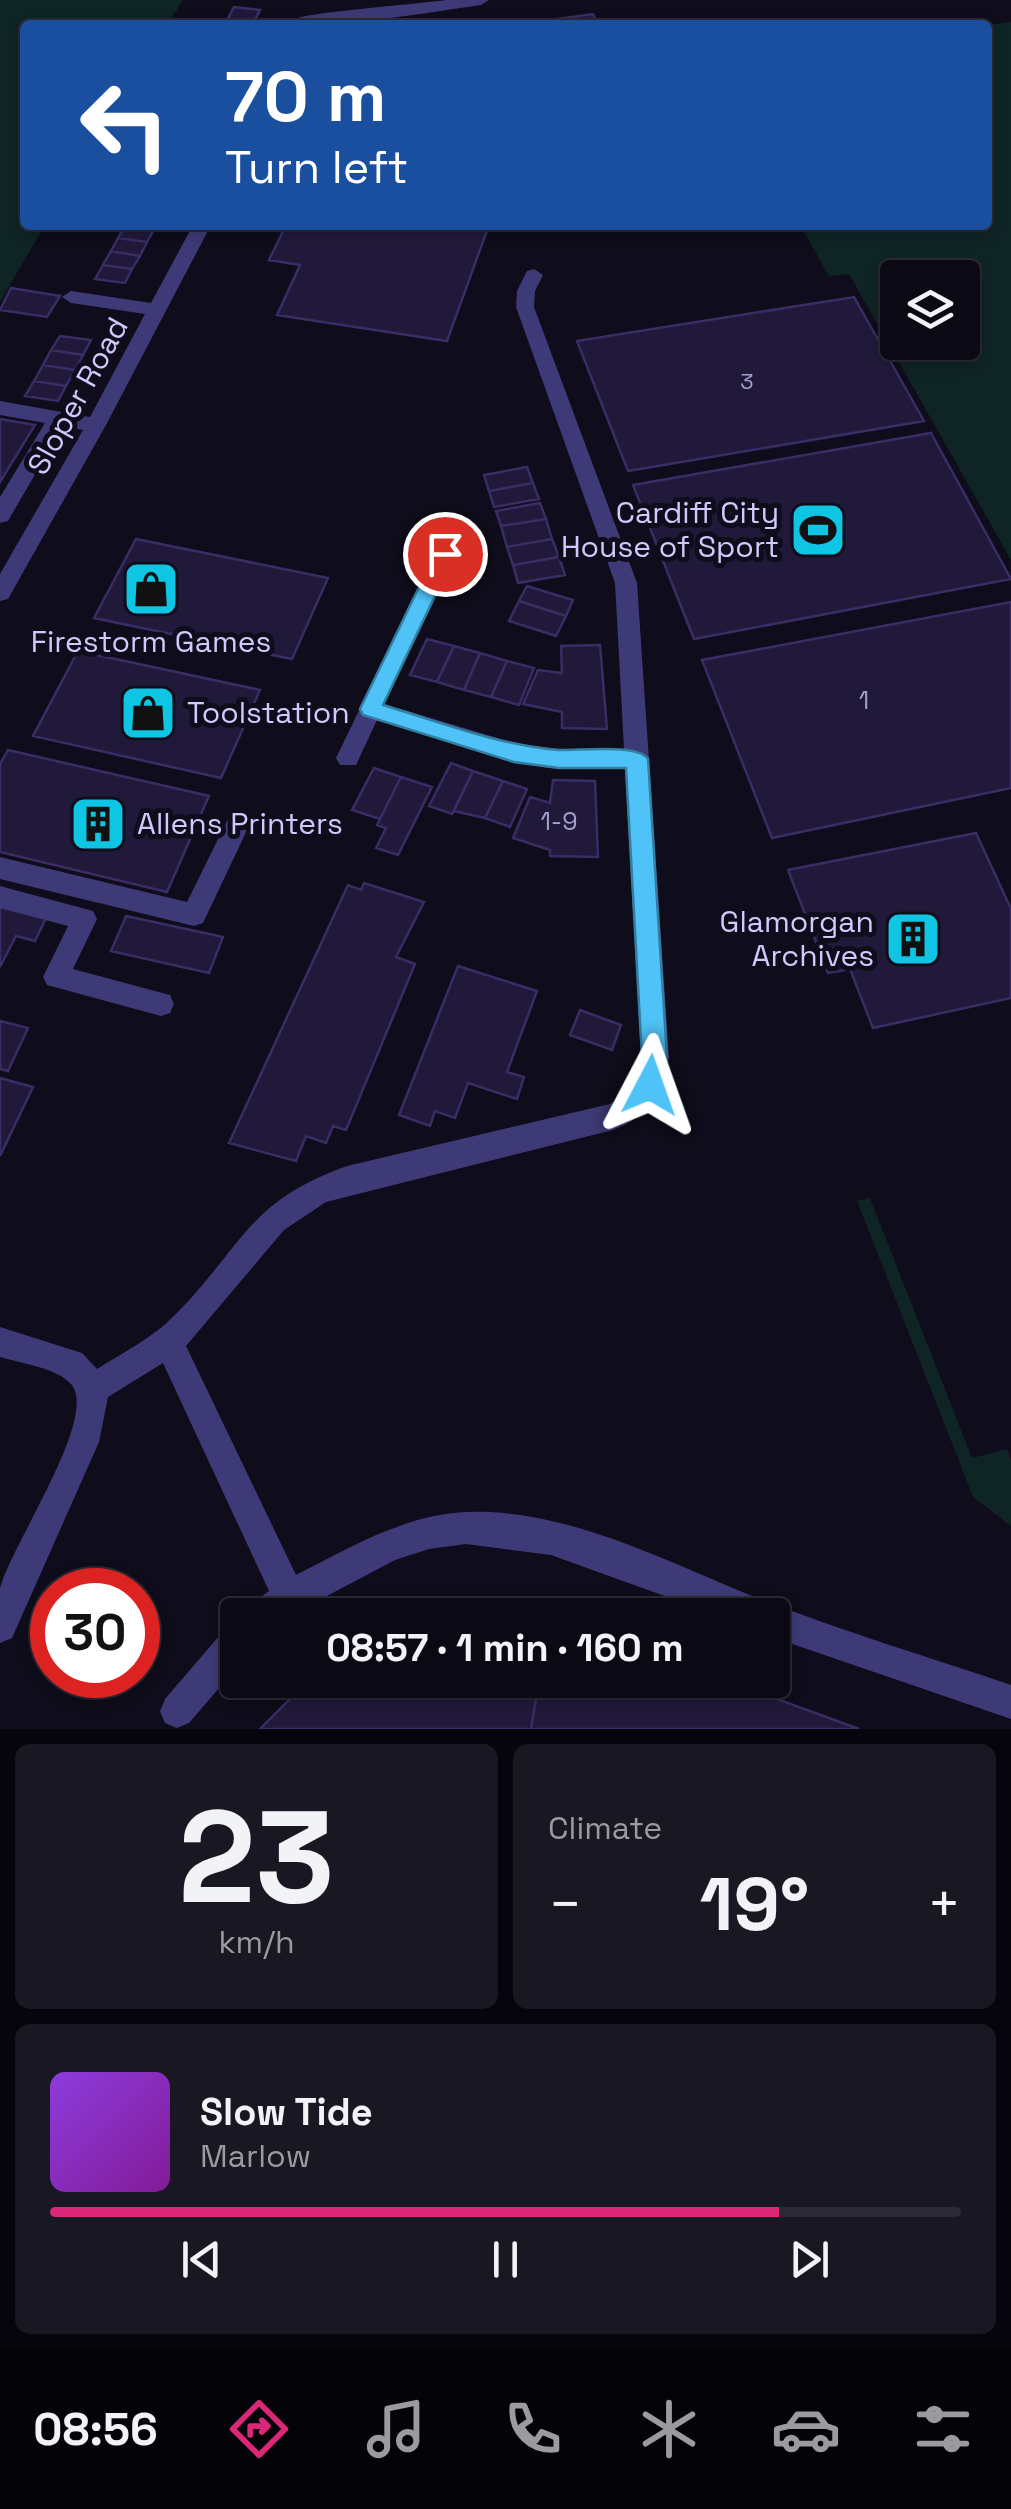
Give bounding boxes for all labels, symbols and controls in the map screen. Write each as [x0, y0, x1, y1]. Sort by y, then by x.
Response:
text: 70 m [225, 52, 386, 141]
icon: left [60, 60, 190, 190]
text: Turn left [225, 139, 408, 196]
map controls [880, 260, 980, 360]
button: layers [880, 260, 980, 360]
street label: Sloper Road [18, 310, 137, 481]
house number: 3 [740, 367, 754, 395]
place label: Cardiff City House of Sport [561, 493, 779, 566]
sports icon: Cardiff City House of Sport [788, 500, 848, 560]
pin [403, 512, 488, 597]
icon: arrive [418, 527, 473, 582]
shop icon: Firestorm Games [121, 559, 181, 619]
place label: Firestorm Games [31, 622, 271, 661]
shop icon: Toolstation [118, 683, 178, 743]
house number: 1 [859, 684, 869, 716]
place label: Toolstation [187, 693, 350, 732]
building icon: Allens Printers [68, 794, 128, 854]
place label: Allens Printers [137, 804, 343, 843]
house number: 1-9 [540, 805, 578, 837]
place label: Glamorgan Archives [720, 902, 874, 975]
building icon: Glamorgan Archives [883, 909, 943, 969]
position arrow [598, 1033, 702, 1137]
speed limit sign: 30 [30, 1568, 160, 1698]
text: 08:57 · 1 min · 160 m [326, 1624, 684, 1672]
text: 23 [178, 1774, 335, 1940]
text: Climate [548, 1808, 662, 1848]
text: 19° [700, 1856, 809, 1952]
text: − [548, 1869, 582, 1939]
text: + [927, 1869, 961, 1939]
text: km/h [218, 1922, 295, 1962]
text: Slow Tide [200, 2088, 373, 2136]
text: Marlow [200, 2136, 311, 2176]
icon: previous [174, 2232, 229, 2287]
icon: pause [478, 2232, 533, 2287]
icon: next [782, 2232, 837, 2287]
icon: directions [224, 2394, 294, 2464]
icon: music [361, 2394, 431, 2464]
icon: phone [498, 2394, 568, 2464]
icon: climate [634, 2394, 704, 2464]
icon: car [771, 2394, 841, 2464]
icon: filters [908, 2394, 978, 2464]
text: 08:56 [33, 2401, 158, 2458]

